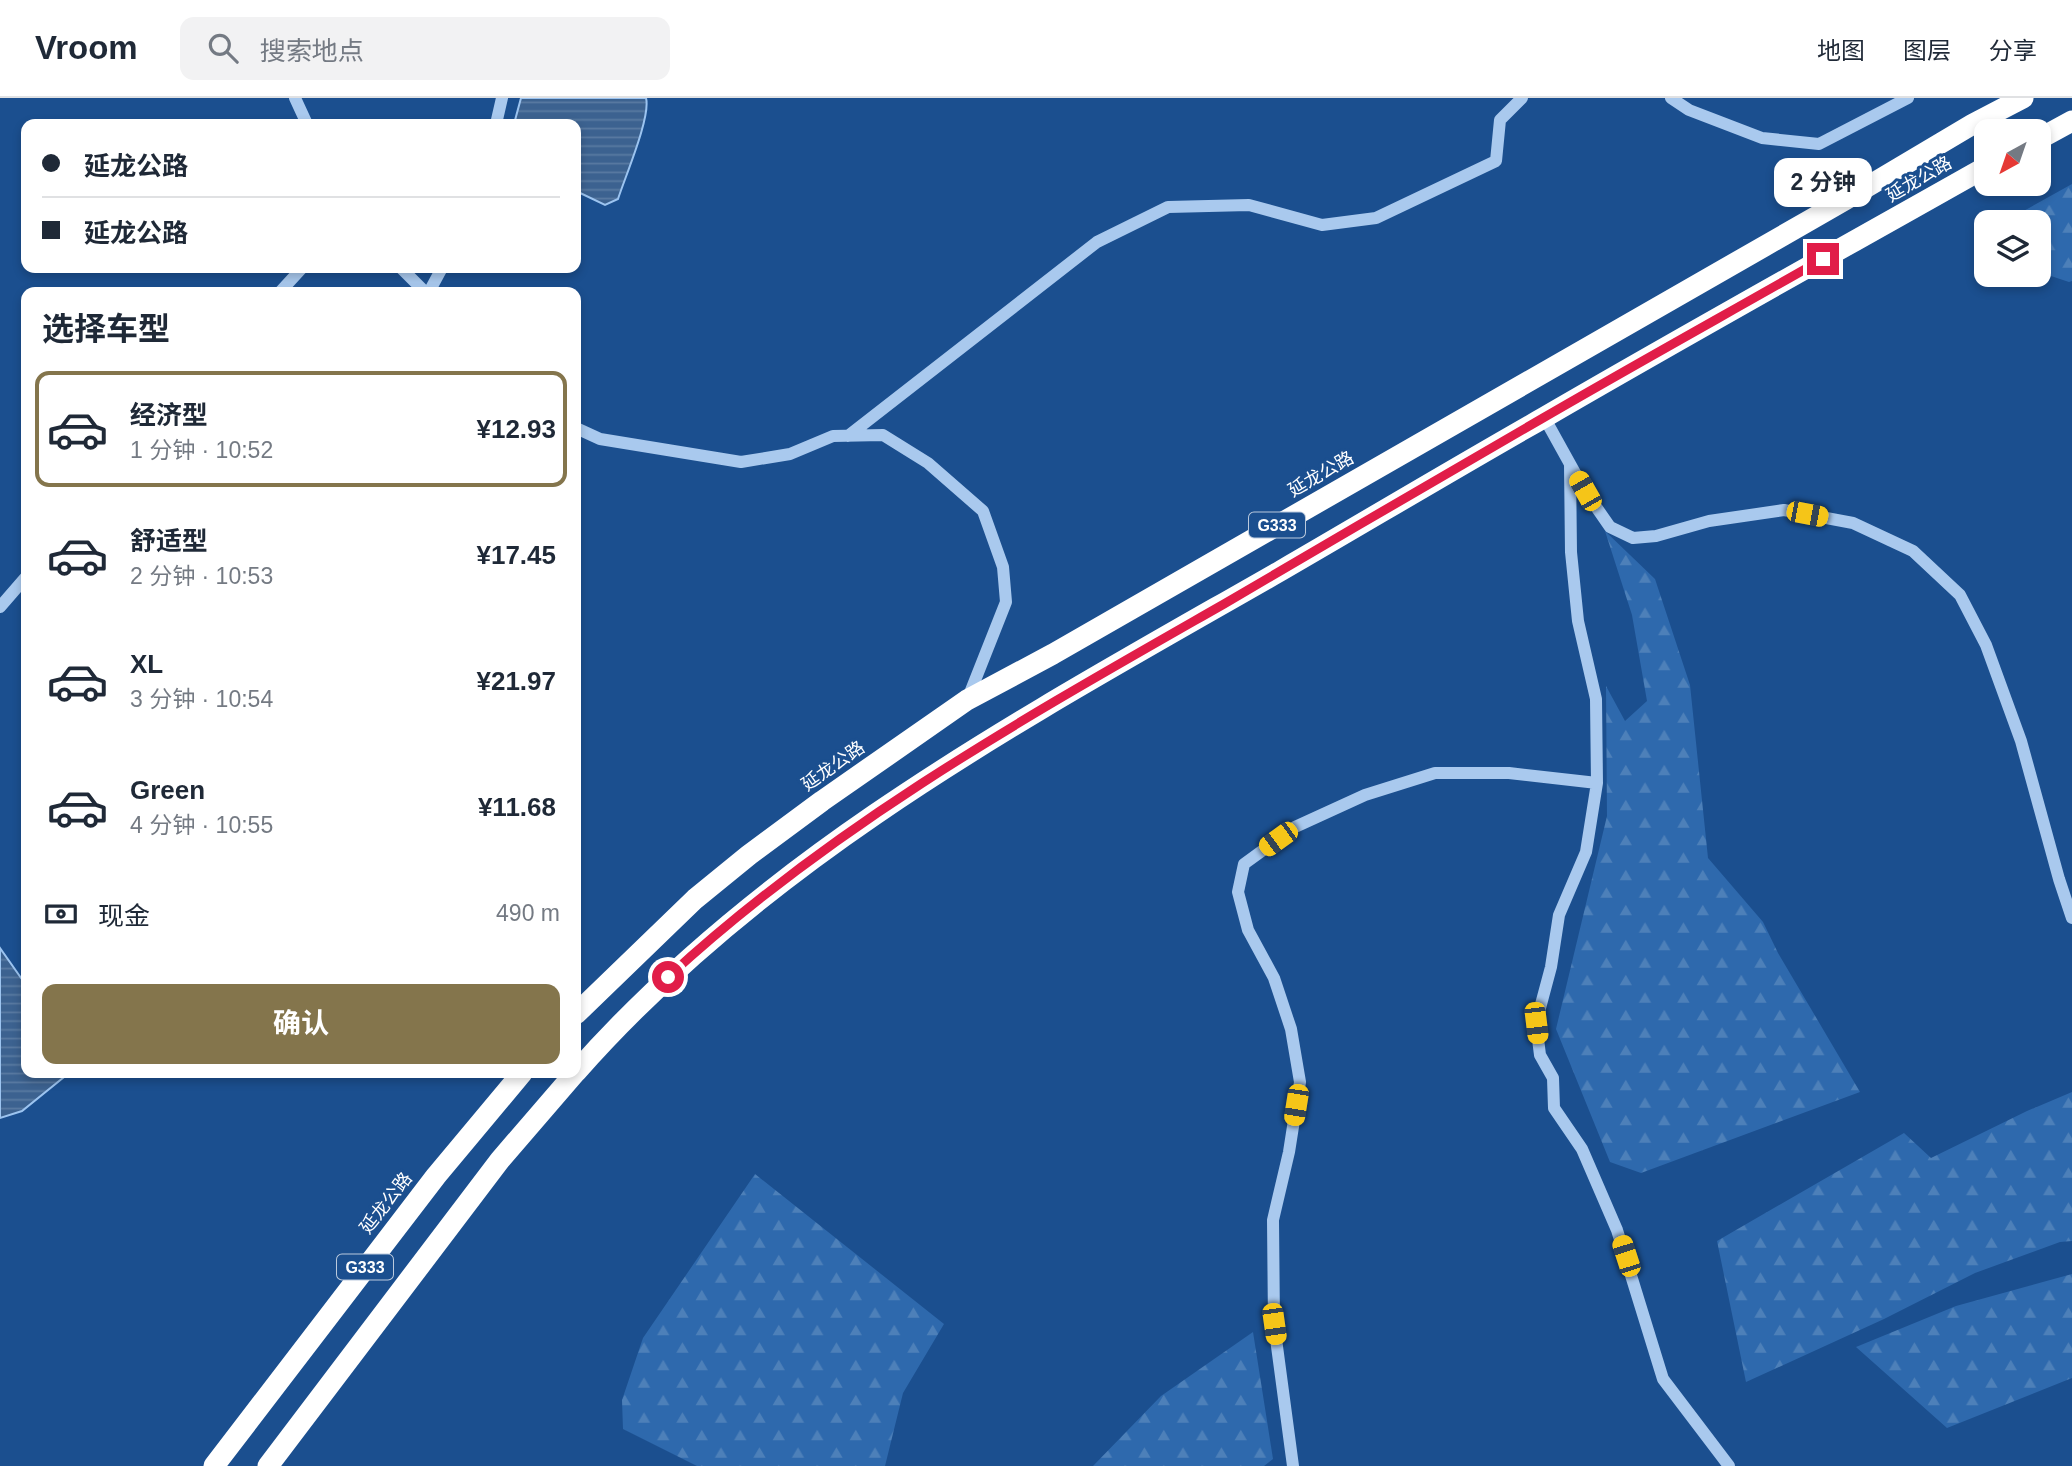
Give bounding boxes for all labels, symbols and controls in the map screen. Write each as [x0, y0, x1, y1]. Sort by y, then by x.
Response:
search box [180, 17, 670, 80]
text: Vroom [35, 29, 138, 66]
icon: search [204, 29, 242, 67]
text: 搜索地点 [260, 36, 364, 66]
text: 地图 [1817, 37, 1865, 64]
text: 图层 [1903, 37, 1951, 64]
text: 分享 [1989, 37, 2037, 64]
north arrow [1974, 119, 2051, 196]
map controls [1974, 119, 2051, 287]
text: 延龙公路 [84, 151, 188, 181]
street label: 延龙公路 [1883, 152, 1955, 206]
callout: 2 分钟 [1774, 158, 1872, 206]
text: 2 分钟 [1790, 169, 1856, 195]
button: layers [1974, 210, 2051, 287]
text: 延龙公路 [84, 218, 188, 248]
route end [1807, 243, 1839, 275]
text: 选择车型 [42, 311, 170, 347]
icon: car [46, 398, 109, 461]
text: 经济型 [130, 400, 208, 430]
text: ¥12.93 [476, 414, 556, 444]
text: 1 分钟 · 10:52 [130, 437, 273, 463]
street label: 延龙公路 [1285, 447, 1357, 501]
car [1566, 468, 1605, 514]
car [1785, 500, 1830, 528]
road number: G333 [1249, 512, 1305, 538]
icon: car [46, 524, 109, 587]
text: 舒适型 [130, 526, 208, 556]
text: ¥17.45 [476, 540, 556, 570]
text: 2 分钟 · 10:53 [130, 563, 273, 589]
text: XL [130, 649, 163, 679]
icon: car [46, 650, 109, 713]
text: ¥21.97 [476, 666, 556, 696]
text: 3 分钟 · 10:54 [130, 686, 273, 712]
street label: 延龙公路 [798, 737, 868, 795]
text: Green [130, 775, 205, 805]
icon: car [46, 776, 109, 839]
text: ¥11.68 [478, 792, 556, 822]
text: 4 分钟 · 10:55 [130, 812, 273, 838]
car [1255, 818, 1302, 860]
icon: cash [42, 895, 80, 933]
text: 490 m [496, 900, 560, 926]
text: 现金 [98, 901, 150, 931]
route start [652, 961, 684, 993]
button: 确认 [42, 984, 560, 1064]
car [1524, 1001, 1549, 1045]
car [1283, 1083, 1310, 1127]
street label: 延龙公路 [356, 1168, 416, 1238]
car [1610, 1233, 1643, 1279]
road number: G333 [337, 1254, 393, 1280]
car [1261, 1302, 1288, 1346]

